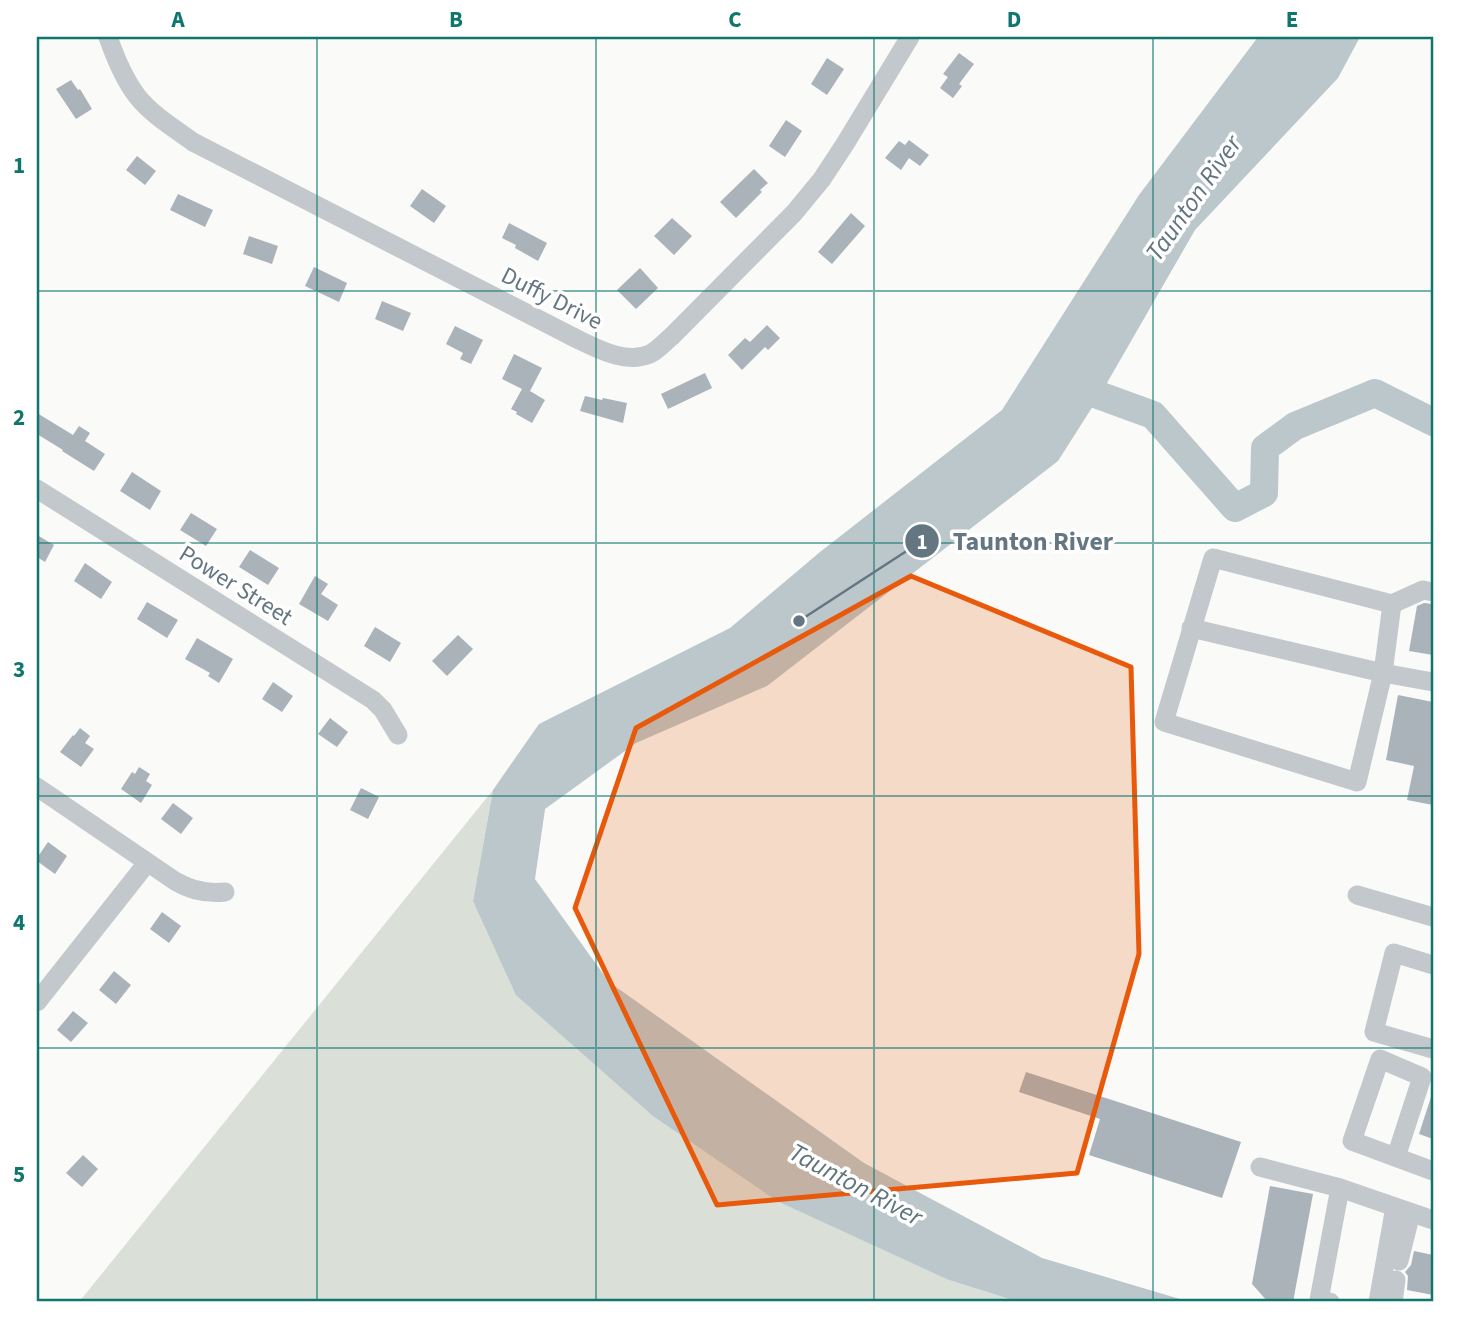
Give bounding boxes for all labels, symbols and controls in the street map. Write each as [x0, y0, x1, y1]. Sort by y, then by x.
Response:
text: A [170, 3, 185, 36]
text: B [449, 3, 463, 36]
text: C [728, 3, 742, 36]
text: D [1007, 3, 1021, 36]
text: E [1286, 3, 1298, 36]
water label: Taunton River [1136, 127, 1251, 269]
text: 1 [13, 149, 25, 182]
street label: Duffy Drive [495, 258, 609, 339]
text: 2 [13, 401, 25, 434]
callout: Taunton River [904, 518, 1128, 565]
text: Taunton River [953, 523, 1114, 560]
text: 1 [916, 527, 928, 557]
street label: Power Street [172, 537, 299, 634]
text: 3 [13, 653, 25, 686]
text: 4 [13, 906, 25, 939]
water label: Taunton River [782, 1134, 930, 1236]
text: 5 [13, 1158, 25, 1191]

